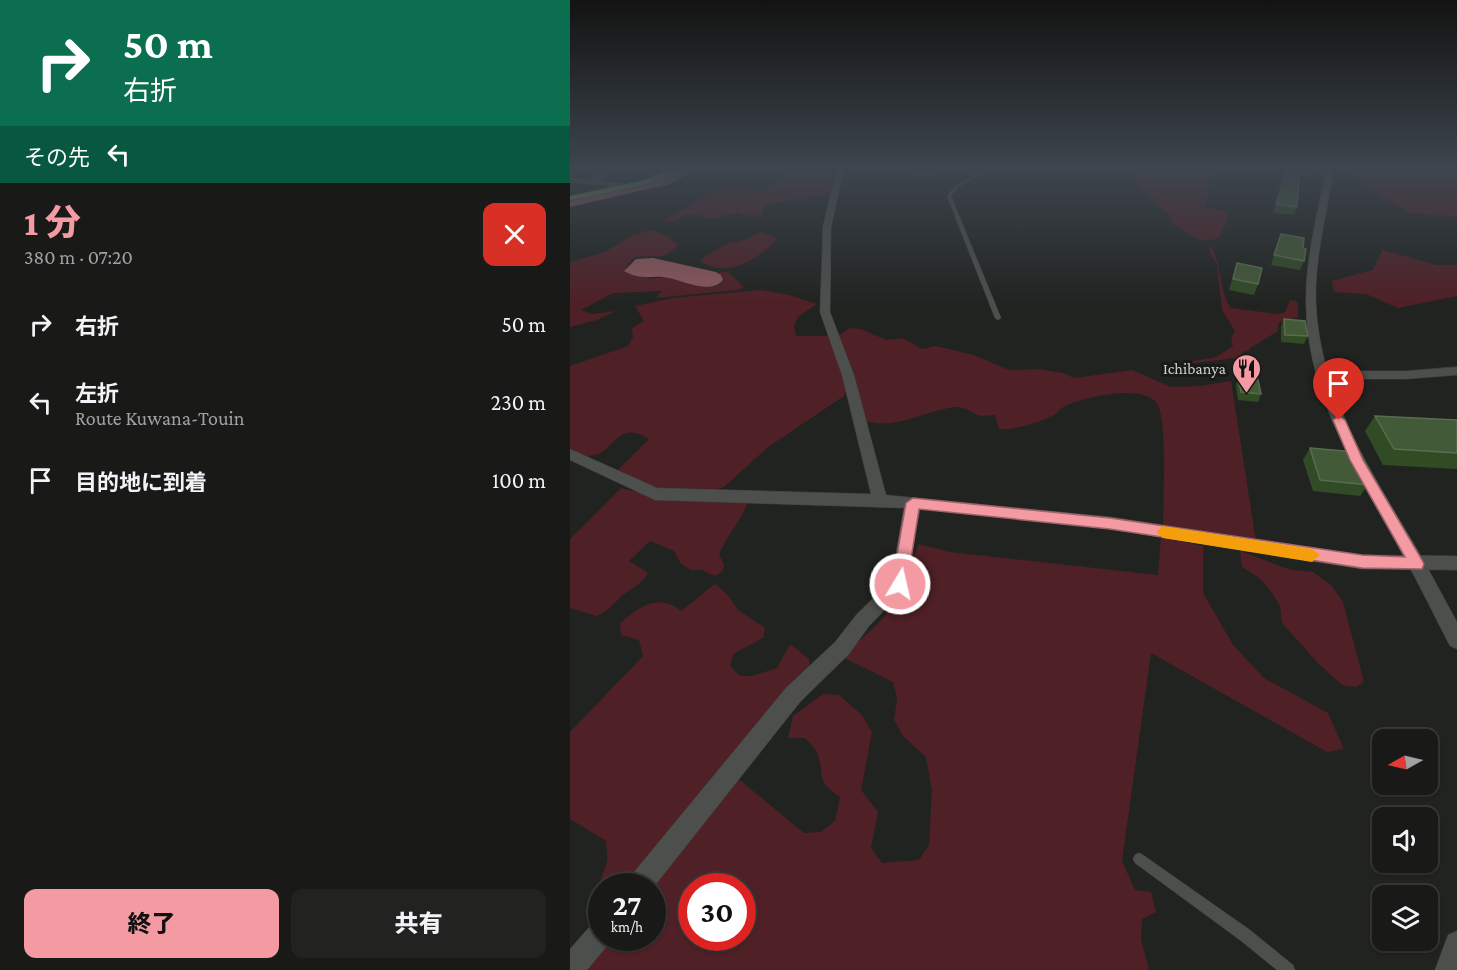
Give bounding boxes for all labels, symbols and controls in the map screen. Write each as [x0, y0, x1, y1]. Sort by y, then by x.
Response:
text: 50 m [123, 20, 213, 67]
icon: right [24, 24, 102, 102]
text: 右折 [123, 76, 177, 106]
icon: left [102, 138, 135, 171]
text: その先 [24, 145, 90, 170]
text: 1 分 [24, 203, 81, 243]
button: close [483, 203, 546, 266]
text: 380 m · 07:20 [24, 246, 133, 268]
icon: right [24, 308, 57, 341]
text: 50 m [501, 312, 546, 337]
text: 右折 [75, 314, 119, 339]
restaurant icon: Ichibanya [1231, 352, 1263, 394]
pin [1313, 358, 1364, 420]
place label: Ichibanya [1163, 360, 1227, 378]
icon: arrive [1322, 367, 1355, 400]
text: 左折 [75, 381, 119, 406]
icon: left [24, 386, 57, 419]
text: 230 m [491, 390, 546, 415]
text: Route Kuwana-Touin [75, 407, 245, 429]
icon: arrive [24, 464, 57, 497]
text: 100 m [492, 468, 546, 493]
text: 目的地に到着 [75, 470, 207, 495]
position arrow [868, 552, 932, 616]
north arrow [1372, 729, 1438, 795]
map controls [1372, 729, 1438, 951]
button: sound [1372, 807, 1438, 873]
speed limit sign: 30 [678, 873, 756, 951]
button: layers [1372, 885, 1438, 951]
text: 27 [612, 888, 642, 921]
button: 終了 [24, 889, 279, 958]
button: 共有 [291, 889, 546, 958]
text: km/h [611, 919, 643, 935]

